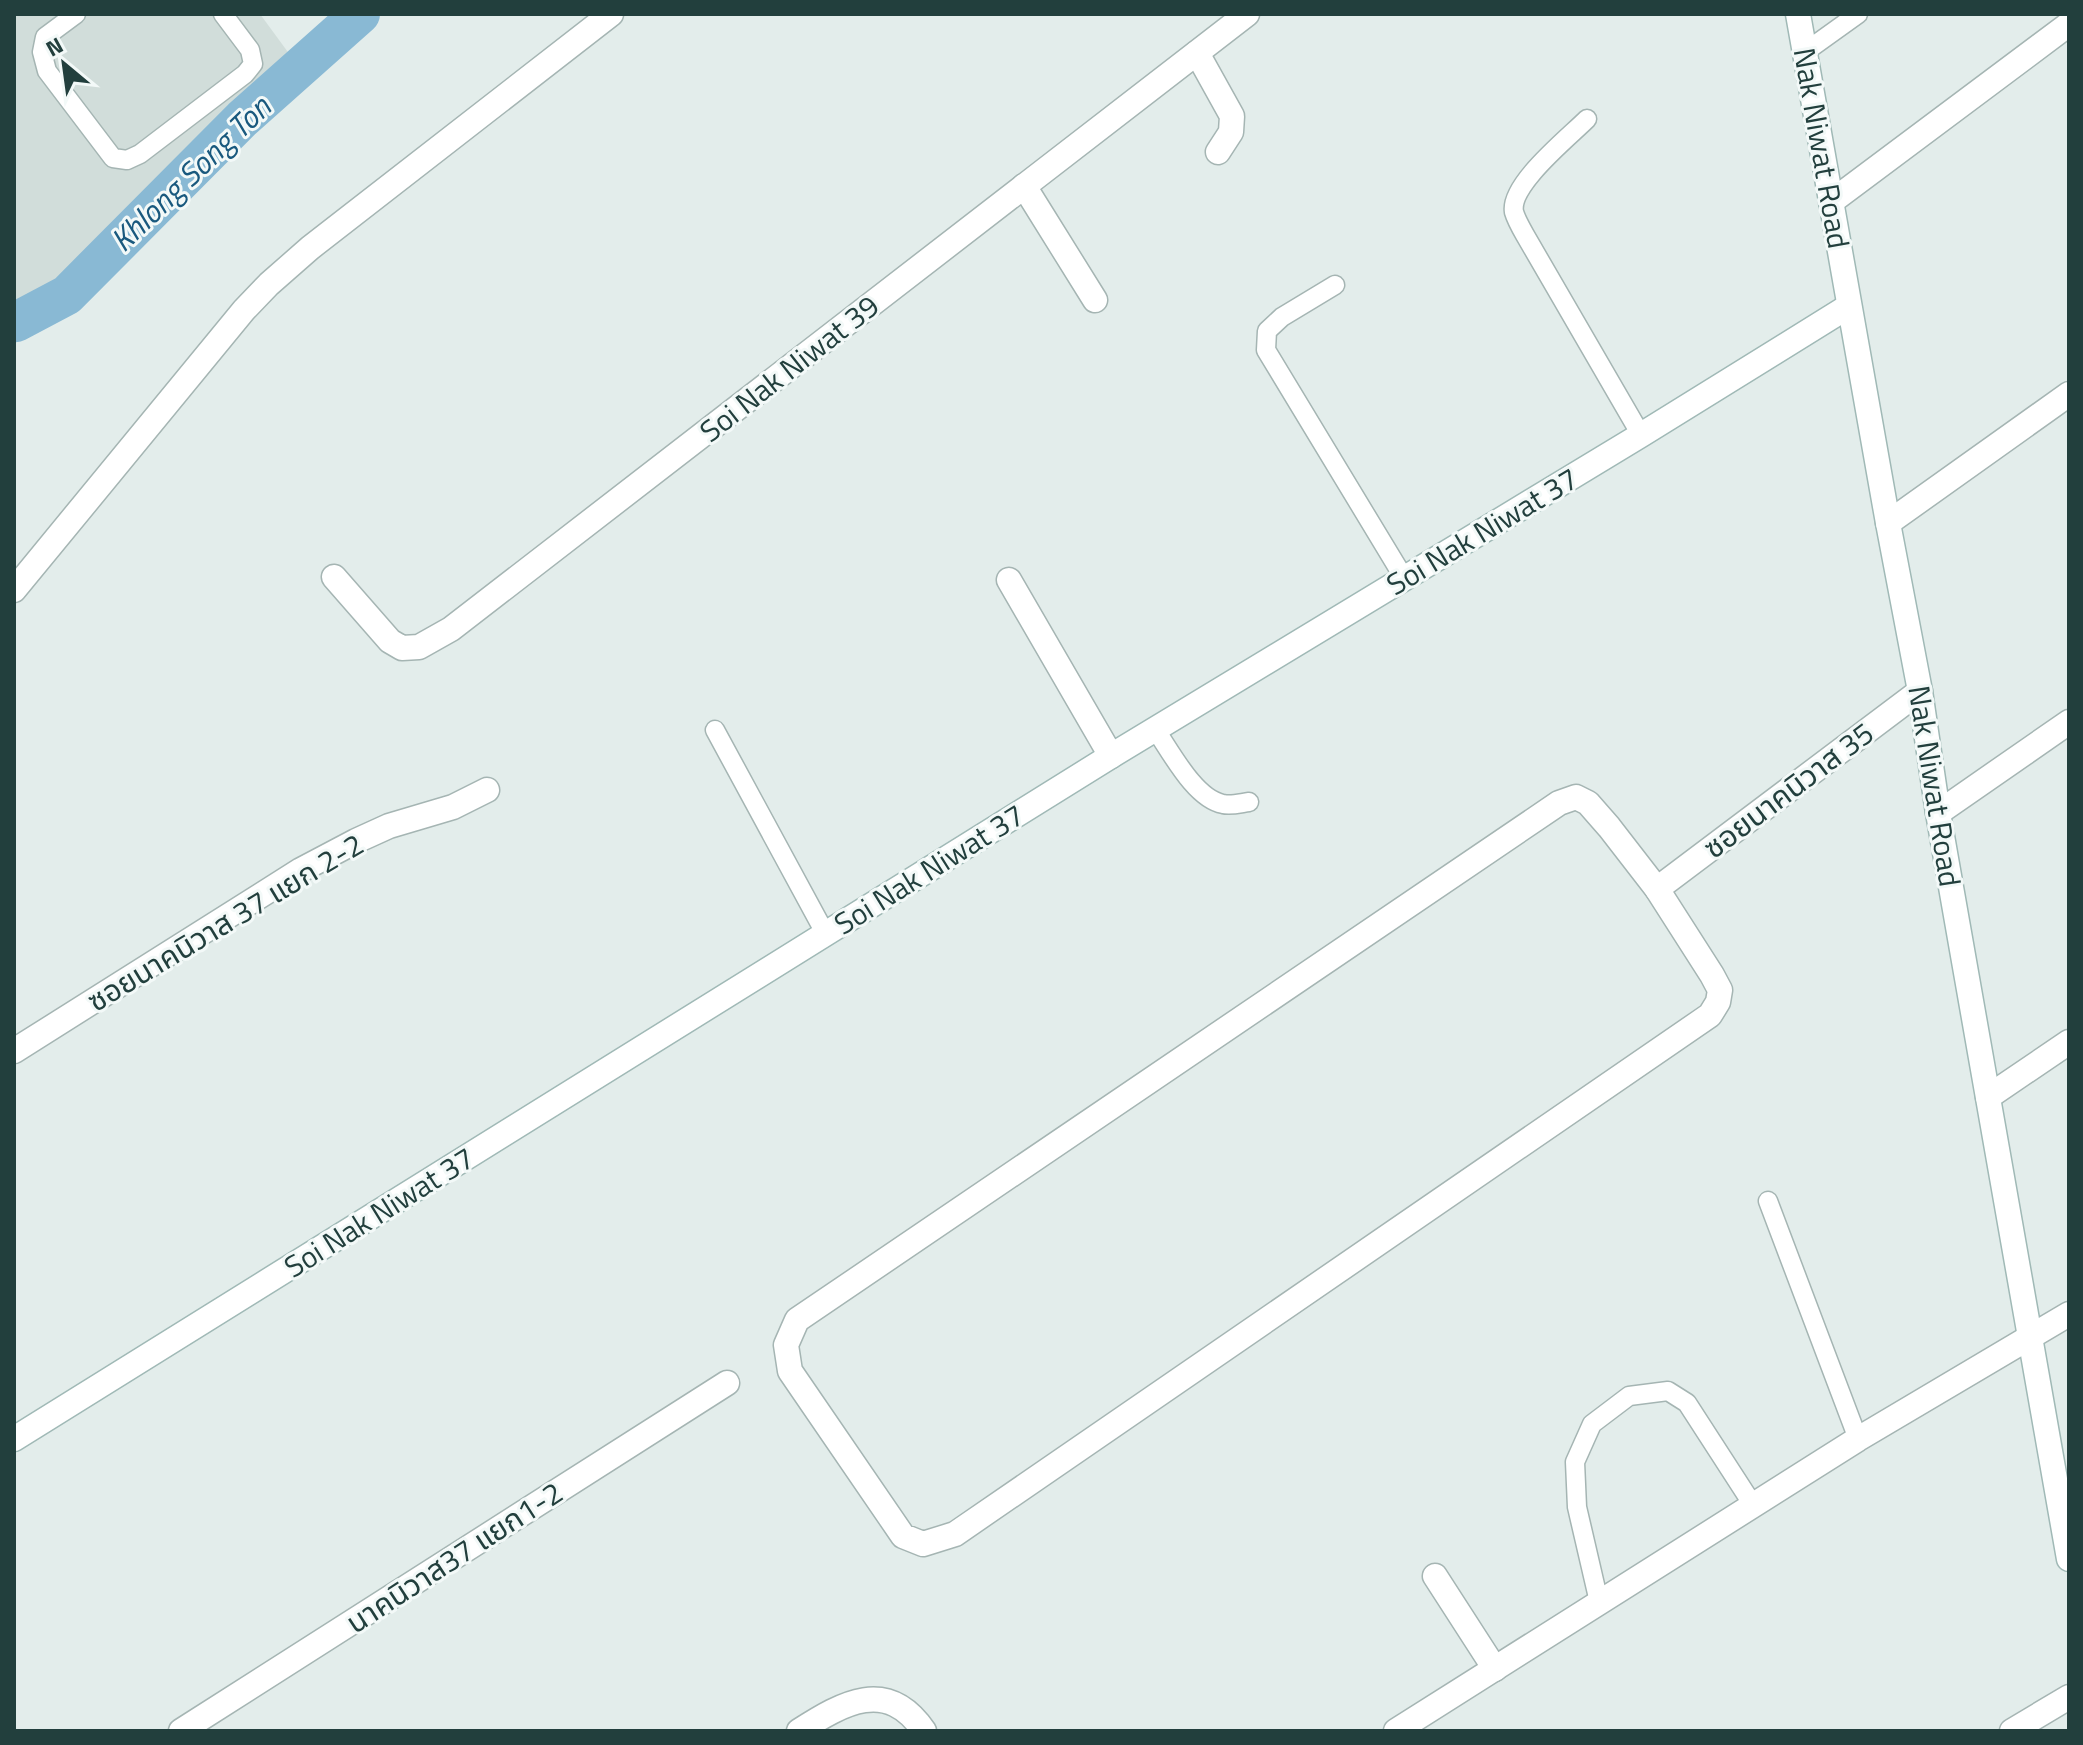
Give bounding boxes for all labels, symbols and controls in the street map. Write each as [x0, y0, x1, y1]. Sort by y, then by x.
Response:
north arrow [24, 24, 104, 104]
text: N [39, 28, 69, 65]
street label: Nak Niwat Road [1782, 44, 1862, 252]
water label: Khlong Song Ton [99, 83, 282, 262]
street label: Soi Nak Niwat 39 [689, 283, 889, 453]
street label: Soi Nak Niwat 37 [1377, 455, 1587, 607]
street label: Nak Niwat Road [1896, 682, 1974, 890]
street label: ซอยนาคนิวาส 35 [1693, 710, 1883, 870]
street label: Soi Nak Niwat 37 [825, 792, 1033, 946]
street label: ซอยนาคนิวาส 37 แยก 2-2 [78, 821, 372, 1023]
street label: Soi Nak Niwat 37 [275, 1135, 483, 1289]
street label: นาคนิวาส37 แยก1-2 [336, 1470, 572, 1644]

